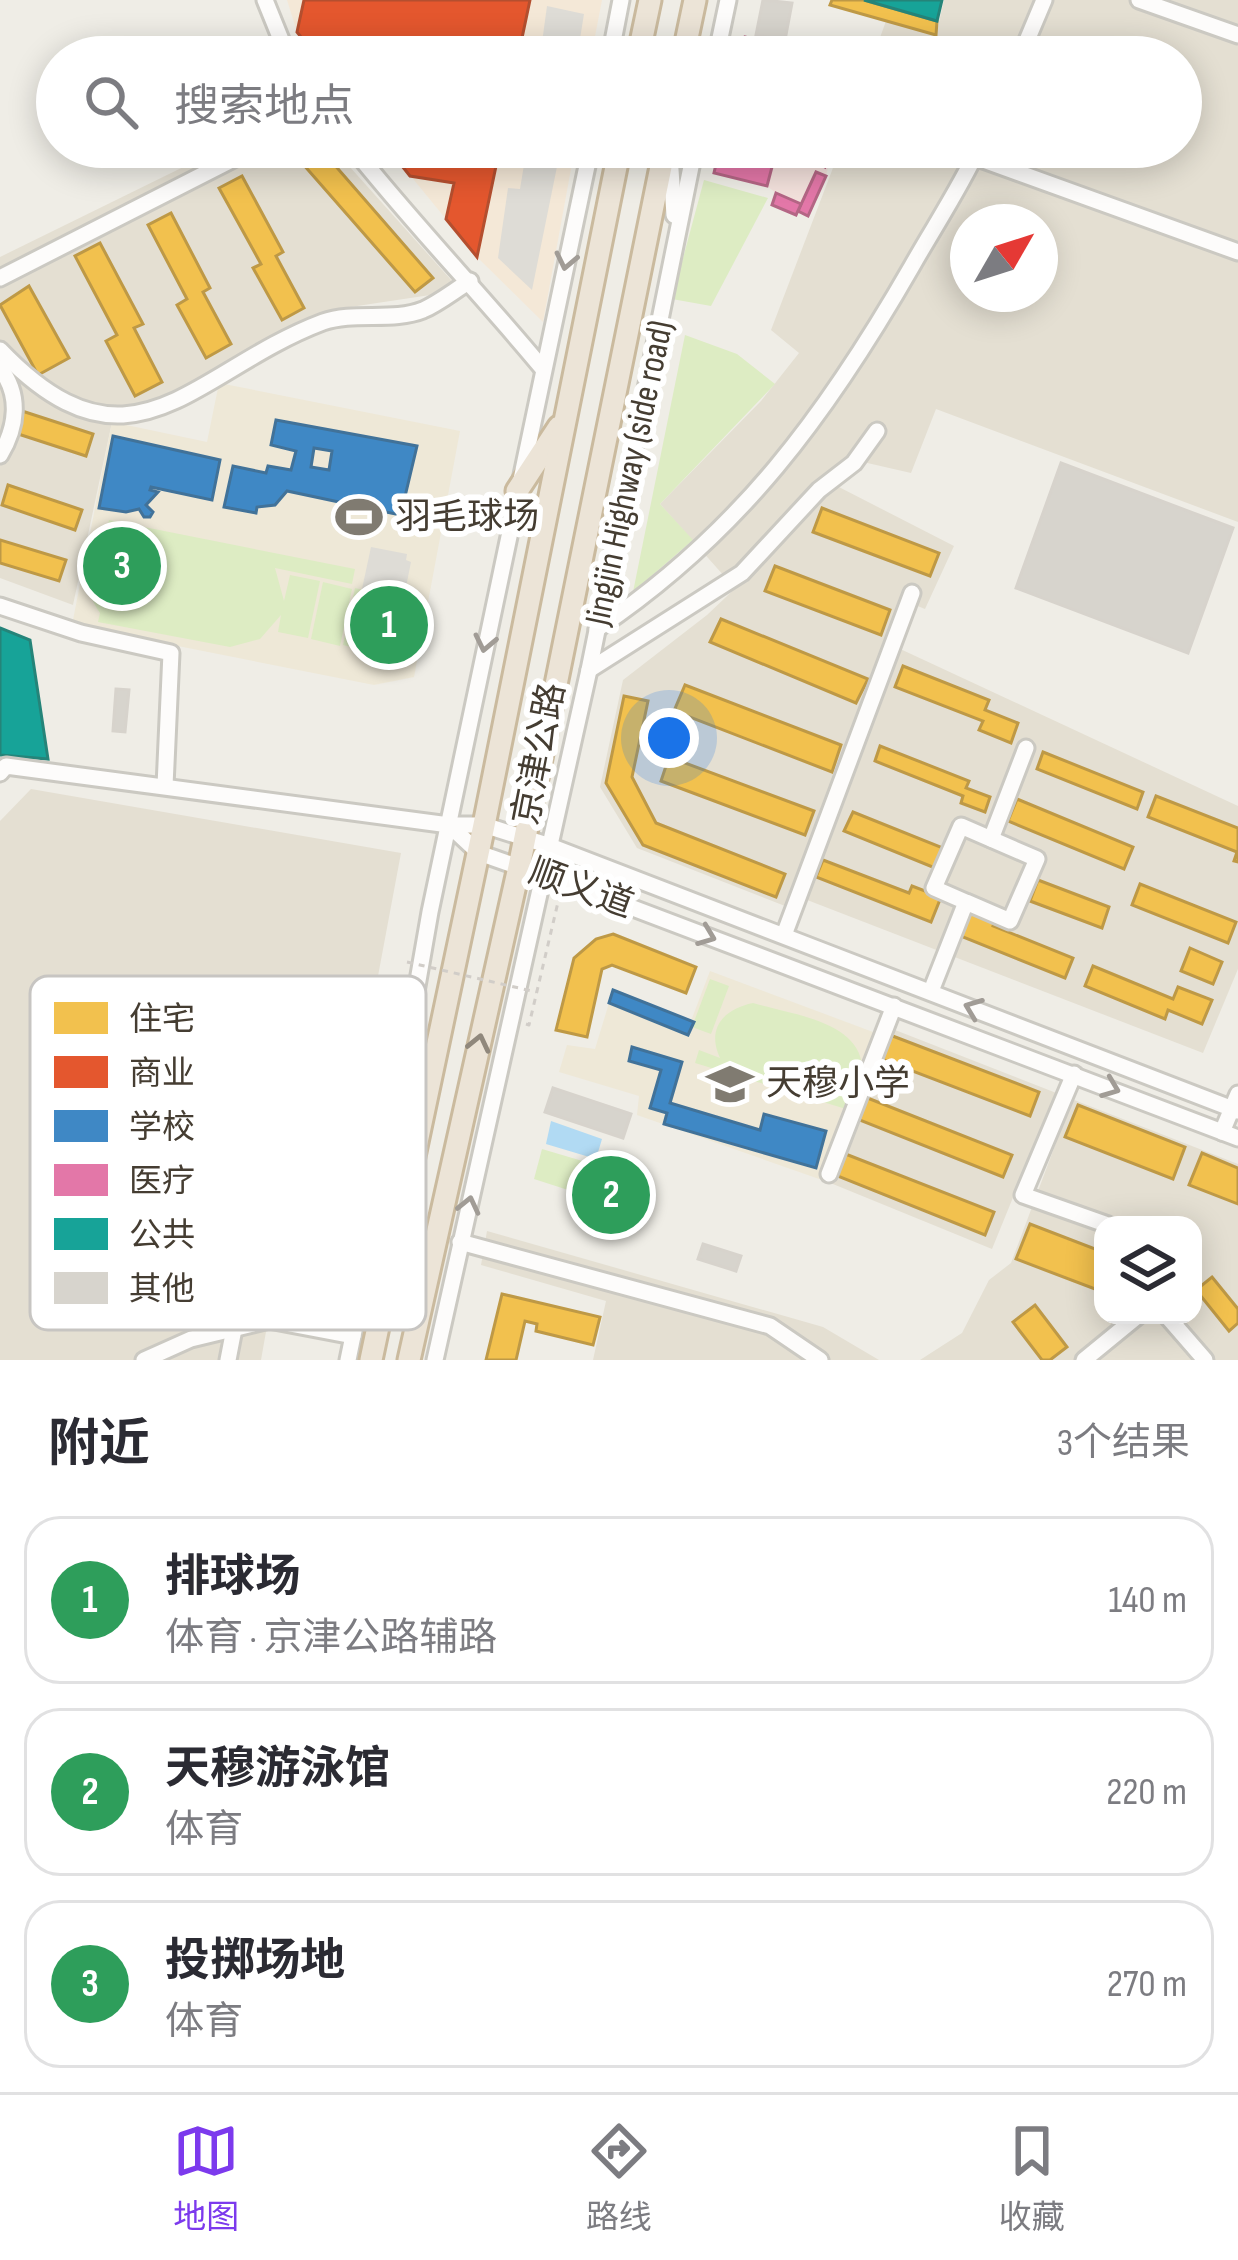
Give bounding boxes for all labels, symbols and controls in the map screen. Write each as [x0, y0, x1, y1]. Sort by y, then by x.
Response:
search box [36, 36, 1202, 168]
icon: search [78, 69, 144, 135]
text: 搜索地点 [174, 80, 354, 135]
north arrow [950, 204, 1058, 312]
one-way arrow [555, 251, 580, 271]
street label: Jingjin Highway (side road) [576, 317, 683, 630]
sports icon: 羽毛球场 [334, 492, 384, 542]
place label: 羽毛球场 [395, 496, 539, 539]
pin: 3 [83, 521, 161, 611]
pin: 1 [350, 580, 428, 670]
one-way arrow [473, 632, 498, 652]
street label: 京津公路 [505, 679, 575, 829]
your location [639, 708, 699, 768]
street label: 顺义道 [523, 850, 639, 928]
one-way arrow [695, 921, 716, 946]
legend [30, 976, 426, 1330]
one-way arrow [963, 997, 984, 1022]
text: 住宅 [129, 1000, 195, 1040]
one-way arrow [466, 1034, 491, 1054]
text: 商业 [129, 1054, 195, 1094]
school or university icon: 天穆小学 [705, 1059, 755, 1109]
place label: 天穆小学 [766, 1063, 910, 1106]
one-way arrow [1099, 1074, 1120, 1099]
text: 学校 [129, 1108, 195, 1148]
pin: 2 [572, 1150, 650, 1240]
text: 医疗 [129, 1162, 195, 1202]
one-way arrow [455, 1195, 480, 1215]
text: 公共 [129, 1216, 195, 1256]
map controls [1094, 1216, 1202, 1324]
button: layers [1094, 1216, 1202, 1324]
text: 其他 [129, 1270, 195, 1310]
text: 附近 [48, 1414, 150, 1475]
text: 3个结果 [1057, 1420, 1190, 1467]
text: 排球场 [165, 1550, 300, 1605]
text: 1 [82, 1577, 98, 1624]
text: 140 m [1108, 1577, 1187, 1624]
text: 体育 · 京津公路辅路 [165, 1615, 497, 1662]
text: 天穆游泳馆 [165, 1742, 390, 1797]
text: 2 [81, 1769, 99, 1816]
text: 220 m [1106, 1769, 1187, 1816]
text: 体育 [165, 1807, 243, 1854]
text: 投掷场地 [165, 1934, 345, 1989]
text: 3 [81, 1961, 99, 2008]
text: 270 m [1107, 1961, 1187, 2008]
text: 体育 [165, 1999, 243, 2046]
tab: 地图 [173, 2118, 239, 2238]
tab: 路线 [586, 2118, 652, 2238]
tab: 收藏 [999, 2118, 1065, 2238]

